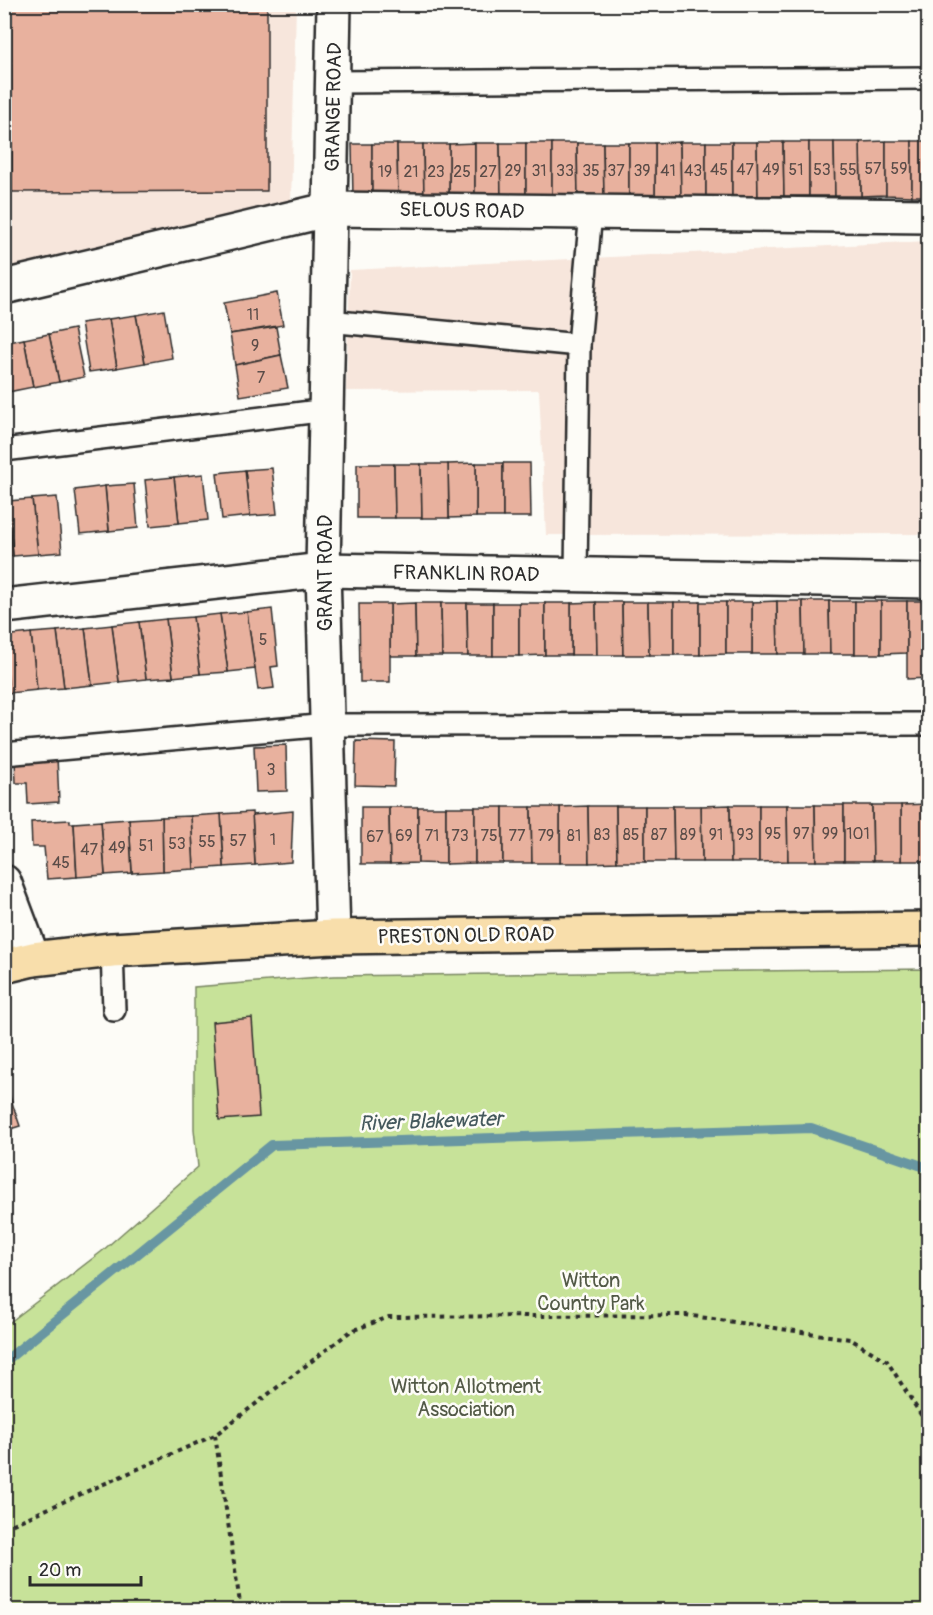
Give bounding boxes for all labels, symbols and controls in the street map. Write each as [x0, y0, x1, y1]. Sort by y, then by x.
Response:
street label: GRANGE ROAD [320, 42, 347, 172]
house number: 57 [864, 159, 882, 179]
house number: 59 [891, 159, 907, 179]
house number: 45 [710, 160, 728, 180]
house number: 47 [736, 160, 754, 180]
house number: 49 [762, 160, 780, 180]
house number: 51 [789, 160, 803, 180]
house number: 53 [813, 160, 831, 180]
house number: 55 [839, 160, 857, 180]
house number: 29 [504, 161, 522, 181]
house number: 31 [531, 161, 547, 181]
house number: 33 [556, 161, 574, 181]
house number: 35 [582, 161, 600, 181]
house number: 37 [607, 161, 625, 181]
house number: 39 [633, 161, 651, 181]
house number: 41 [660, 161, 676, 181]
house number: 43 [684, 161, 702, 181]
house number: 19 [378, 162, 392, 182]
house number: 21 [403, 162, 419, 182]
house number: 23 [427, 162, 445, 182]
house number: 25 [453, 162, 471, 182]
house number: 27 [479, 162, 497, 182]
street label: SELOUS ROAD [399, 197, 525, 224]
house number: 11 [247, 305, 259, 325]
house number: 9 [251, 336, 259, 356]
house number: 7 [257, 368, 266, 388]
street label: GRANT ROAD [313, 515, 338, 631]
street label: FRANKLIN ROAD [392, 560, 540, 587]
house number: 5 [259, 630, 267, 650]
house number: 3 [267, 760, 276, 780]
house number: 95 [765, 824, 781, 844]
house number: 97 [793, 824, 810, 844]
house number: 99 [822, 824, 838, 844]
house number: 101 [846, 824, 870, 844]
house number: 83 [594, 825, 611, 845]
house number: 85 [623, 825, 639, 845]
house number: 87 [651, 825, 668, 845]
house number: 89 [680, 825, 696, 845]
house number: 91 [709, 825, 723, 845]
house number: 93 [736, 825, 754, 845]
house number: 69 [395, 826, 413, 846]
house number: 71 [425, 826, 439, 846]
house number: 73 [451, 826, 469, 846]
house number: 75 [480, 826, 498, 846]
house number: 77 [509, 826, 526, 846]
house number: 79 [538, 826, 554, 846]
house number: 81 [567, 826, 581, 846]
house number: 67 [366, 827, 384, 847]
house number: 1 [270, 830, 276, 850]
house number: 57 [229, 831, 247, 851]
house number: 55 [198, 832, 216, 852]
house number: 53 [168, 834, 186, 854]
house number: 51 [139, 836, 153, 856]
house number: 49 [108, 838, 126, 858]
house number: 47 [80, 840, 98, 860]
house number: 45 [52, 853, 70, 873]
street label: PRESTON OLD ROAD [377, 921, 555, 950]
water label: River Blakewater [359, 1105, 506, 1138]
park label: Witton Country Park [537, 1268, 645, 1316]
park label: Witton Allotment Association [391, 1374, 542, 1422]
scale bar [30, 1549, 141, 1587]
text: 20 m [39, 1559, 81, 1582]

